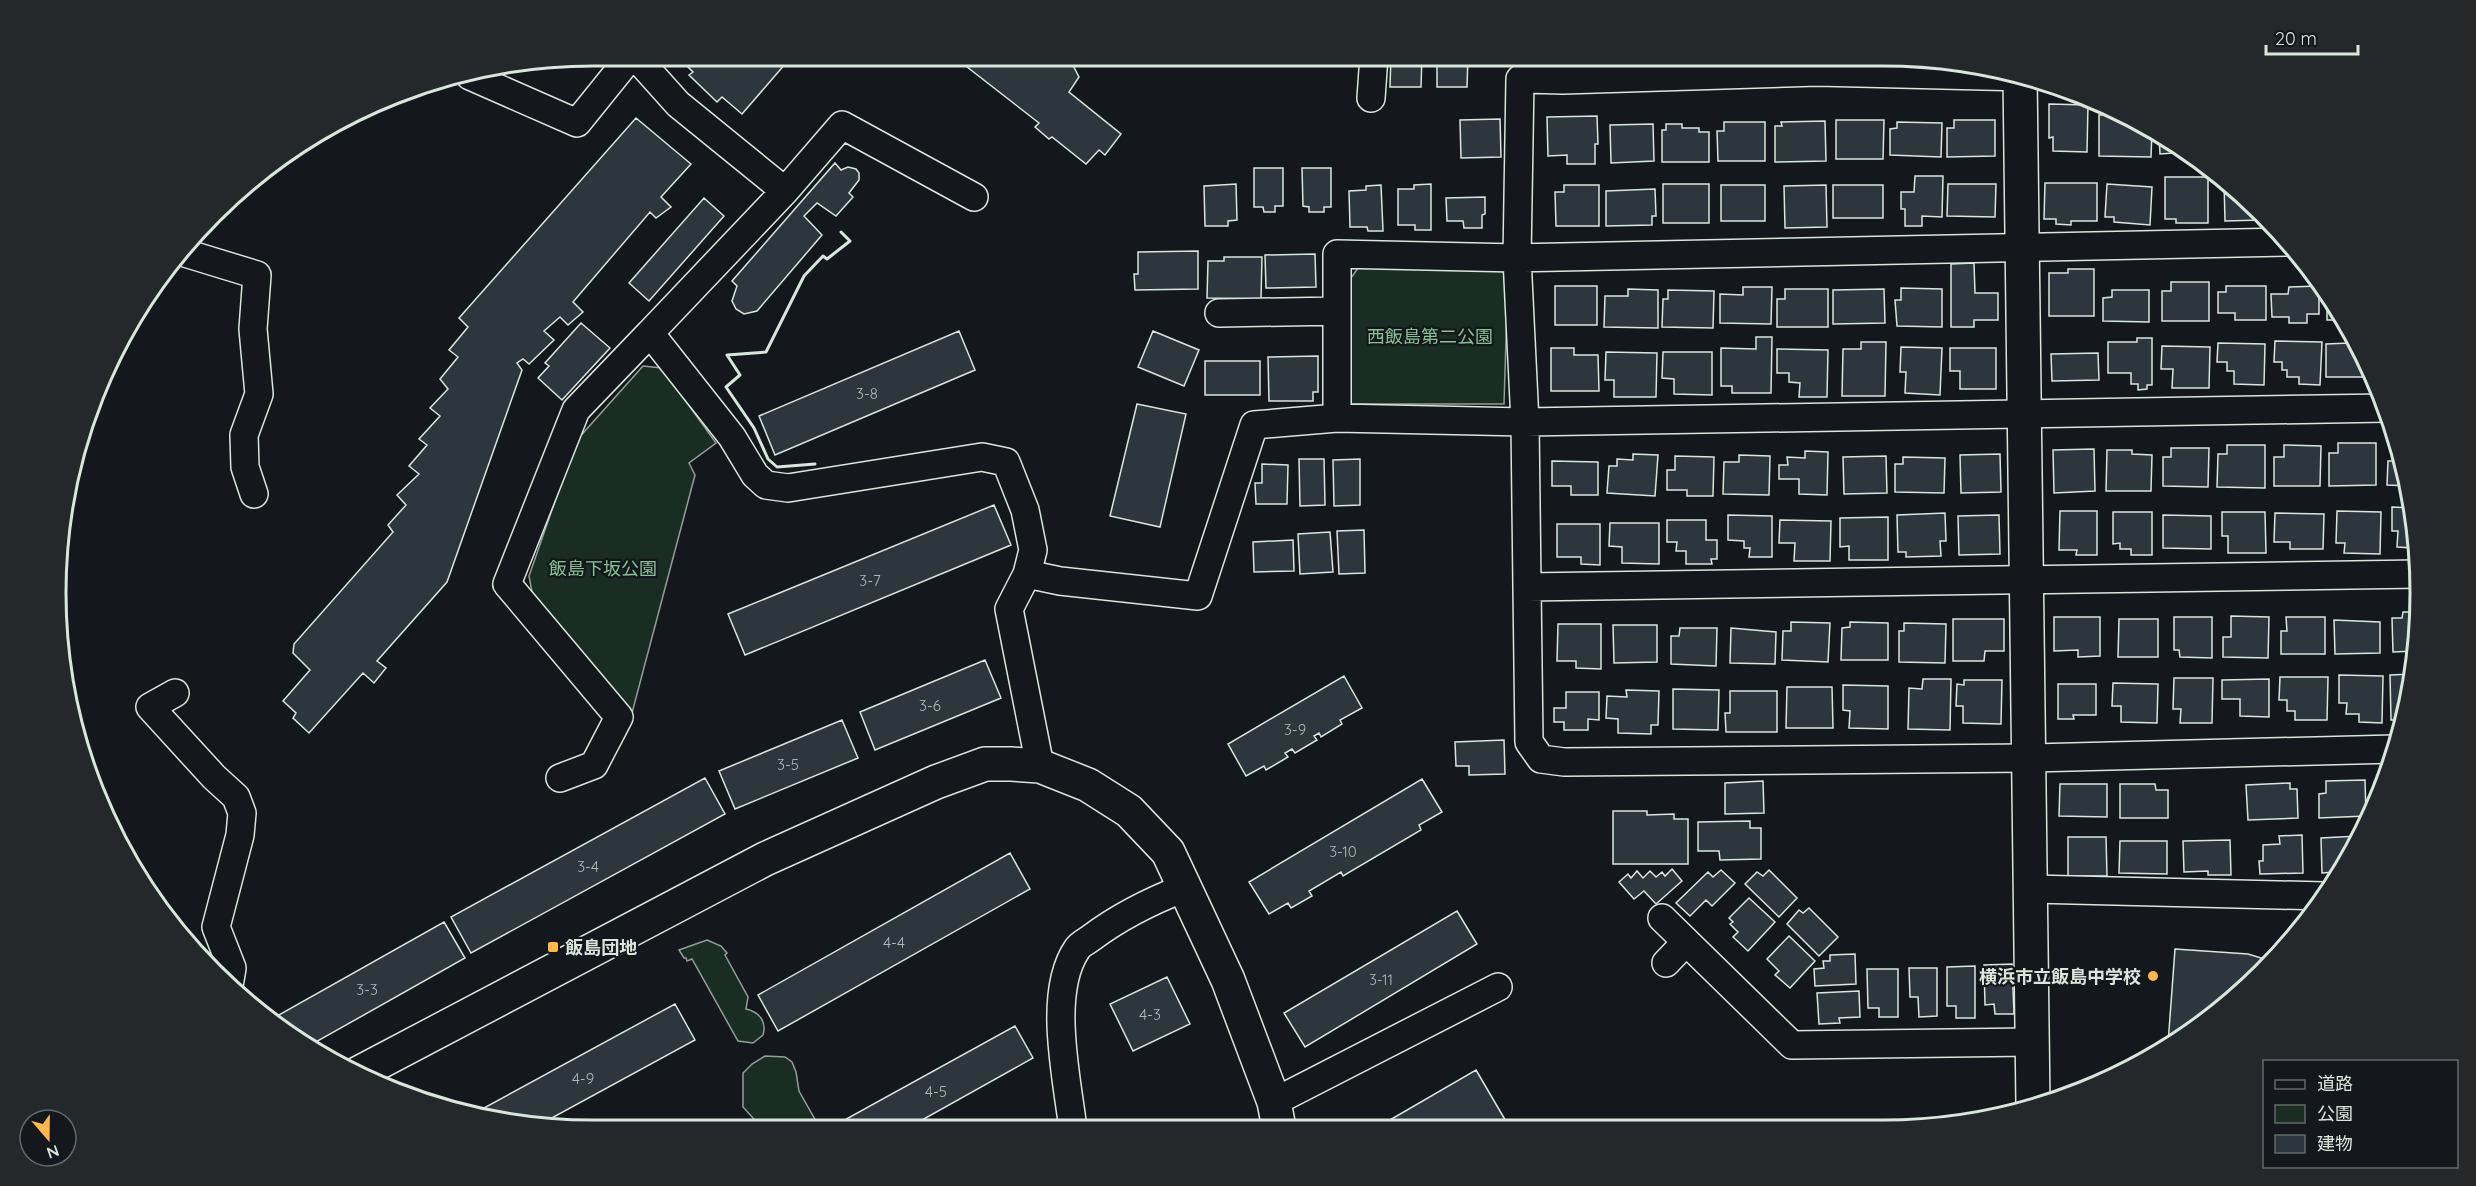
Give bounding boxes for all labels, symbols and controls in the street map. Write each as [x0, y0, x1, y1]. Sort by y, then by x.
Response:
scale bar [2266, 18, 2358, 56]
text: 20 m [2275, 27, 2317, 50]
park label: 西飯島第二公園 [1367, 325, 1493, 348]
house number: 3-8 [856, 384, 878, 403]
park label: 飯島下坂公園 [549, 557, 657, 580]
house number: 3-7 [859, 571, 881, 590]
house number: 3-6 [919, 696, 941, 715]
house number: 3-9 [1284, 720, 1306, 739]
house number: 3-5 [777, 755, 799, 774]
house number: 3-10 [1329, 842, 1357, 861]
house number: 3-4 [577, 857, 599, 876]
house number: 4-4 [883, 933, 905, 952]
place label: 飯島団地 [565, 936, 637, 959]
marker: 飯島団地 [546, 940, 560, 954]
place label: 横浜市立飯島中学校 [1979, 965, 2141, 988]
marker: 横浜市立飯島中学校 [2146, 969, 2160, 983]
house number: 3-11 [1369, 970, 1393, 989]
house number: 3-3 [356, 980, 378, 999]
house number: 4-3 [1139, 1005, 1161, 1024]
legend [2263, 1060, 2458, 1168]
house number: 4-9 [572, 1069, 594, 1088]
text: 道路 [2317, 1072, 2353, 1095]
house number: 4-5 [925, 1082, 947, 1101]
text: 公園 [2317, 1102, 2353, 1125]
north arrow [18, 1108, 78, 1168]
text: 建物 [2317, 1132, 2353, 1155]
text: N [44, 1141, 62, 1164]

